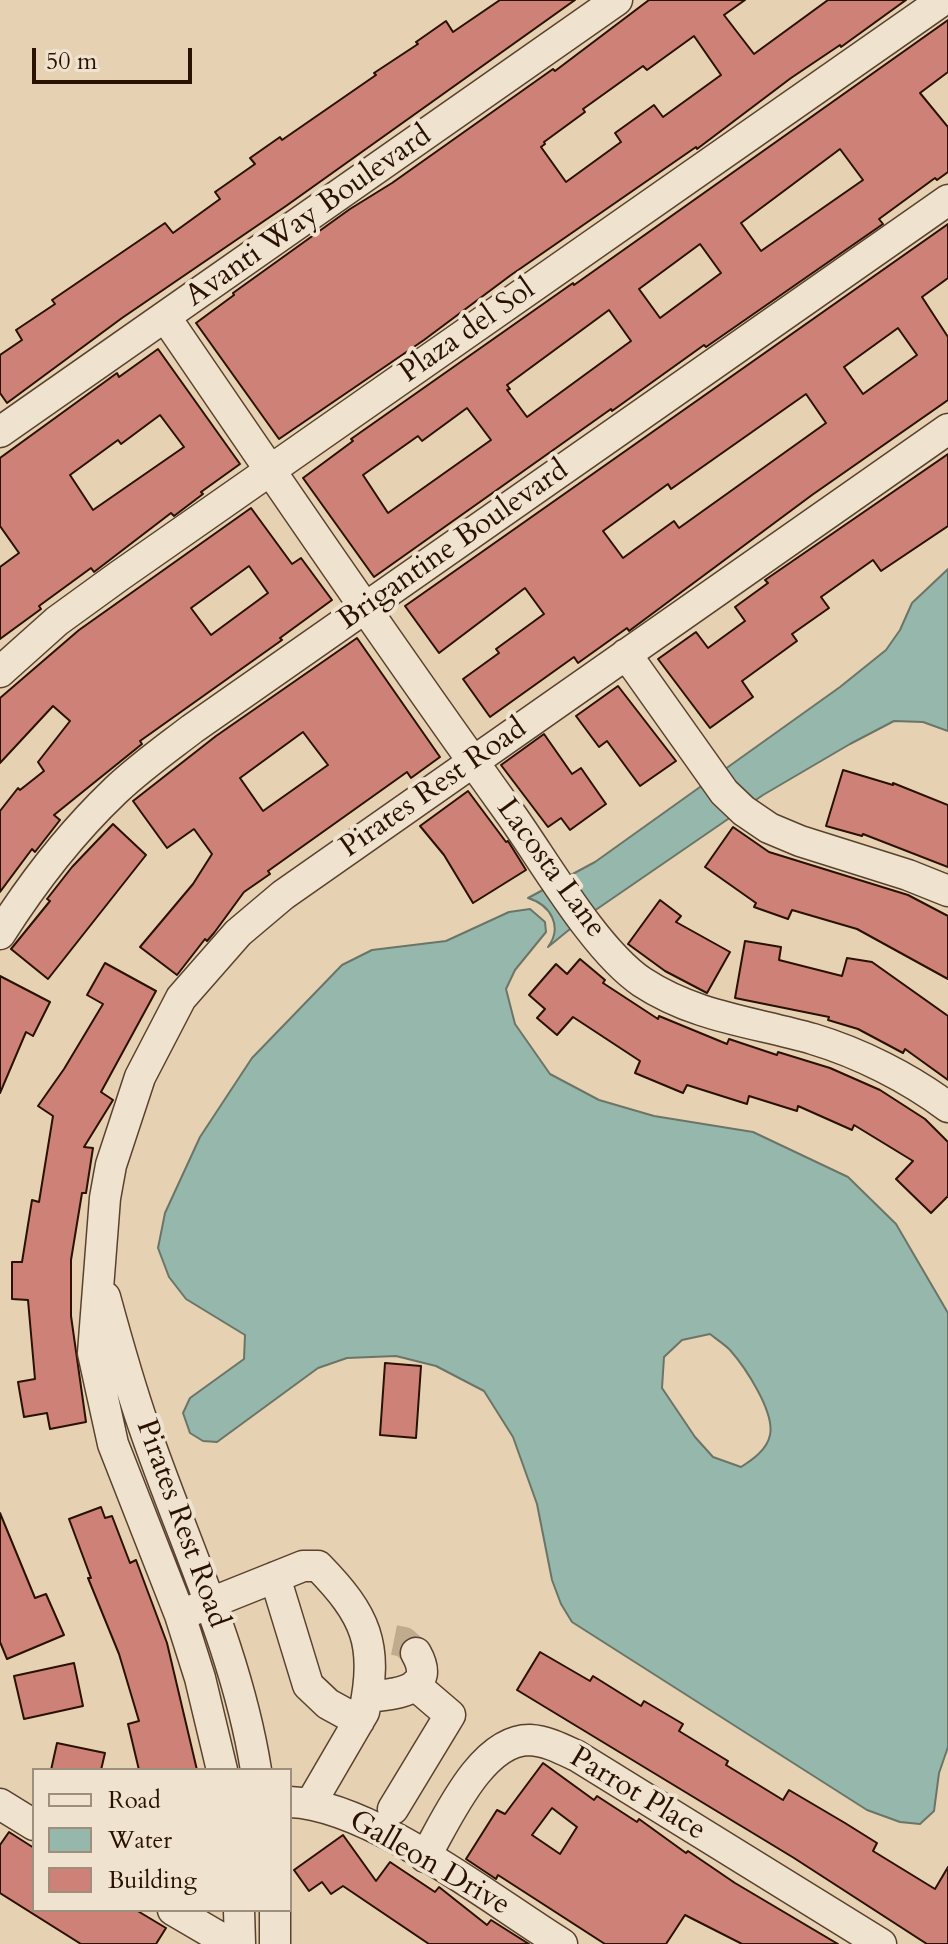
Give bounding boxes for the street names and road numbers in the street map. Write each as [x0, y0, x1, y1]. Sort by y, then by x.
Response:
street label: Avanti Way Boulevard [179, 119, 439, 315]
street label: Plaza del Sol [393, 272, 543, 392]
street label: Brigantine Boulevard [332, 453, 576, 639]
street label: Pirates Rest Road [334, 711, 534, 867]
street label: Lacosta Lane [487, 792, 613, 946]
street label: Pirates Rest Road [127, 1415, 235, 1633]
street label: Parrot Place [563, 1740, 711, 1850]
street label: Galleon Drive [342, 1804, 516, 1924]

